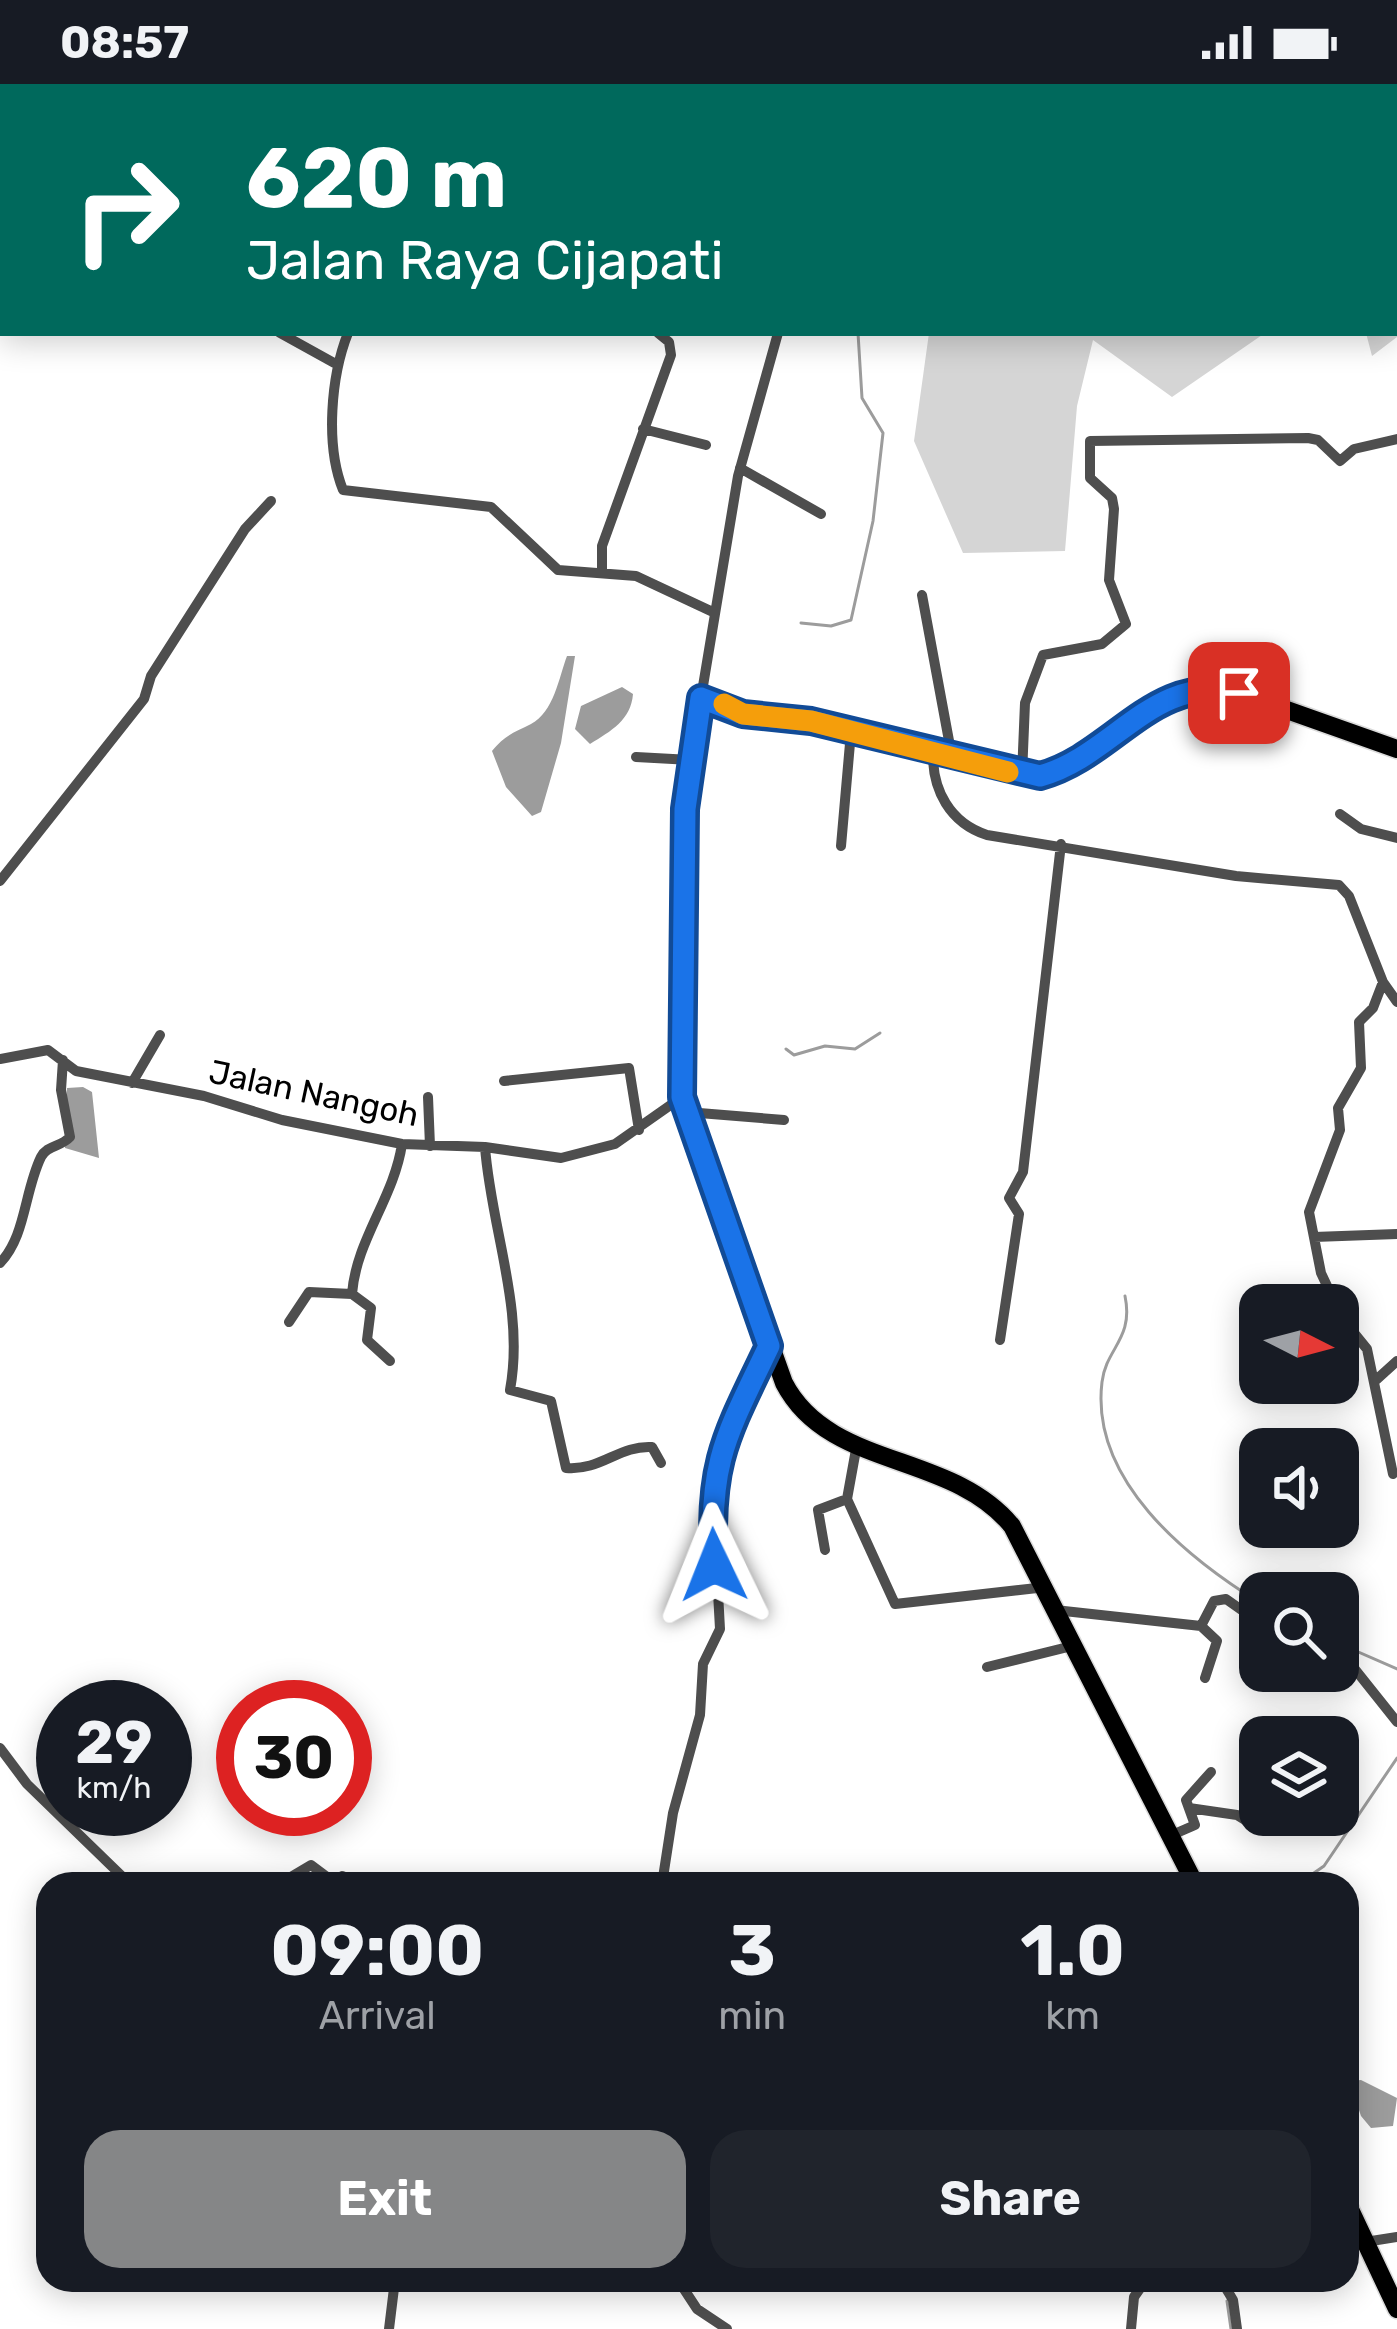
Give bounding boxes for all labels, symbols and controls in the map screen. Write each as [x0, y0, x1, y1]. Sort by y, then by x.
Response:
text: 08:57 [60, 16, 189, 69]
text: 620 m [246, 128, 507, 228]
icon: right [48, 132, 204, 288]
text: Jalan Raya Cijapati [246, 229, 724, 293]
pin [1188, 642, 1290, 744]
icon: arrive [1206, 660, 1272, 726]
street label: Jalan Nangoh [206, 1052, 422, 1134]
north arrow [1239, 1284, 1359, 1404]
map controls [1239, 1284, 1359, 1836]
button: sound [1239, 1428, 1359, 1548]
position arrow [651, 1502, 777, 1628]
button: search [1239, 1572, 1359, 1692]
speed limit sign: 30 [216, 1680, 372, 1836]
text: 29 [75, 1707, 153, 1778]
button: layers [1239, 1716, 1359, 1836]
text: km/h [77, 1770, 151, 1806]
text: 09:00 [270, 1908, 484, 1993]
text: 3 [728, 1908, 776, 1993]
text: 1.0 [1020, 1908, 1125, 1993]
text: Arrival [319, 1993, 436, 2039]
text: min [718, 1993, 786, 2039]
text: km [1045, 1993, 1100, 2039]
button: Exit [84, 2130, 686, 2268]
button: Share [710, 2130, 1311, 2268]

